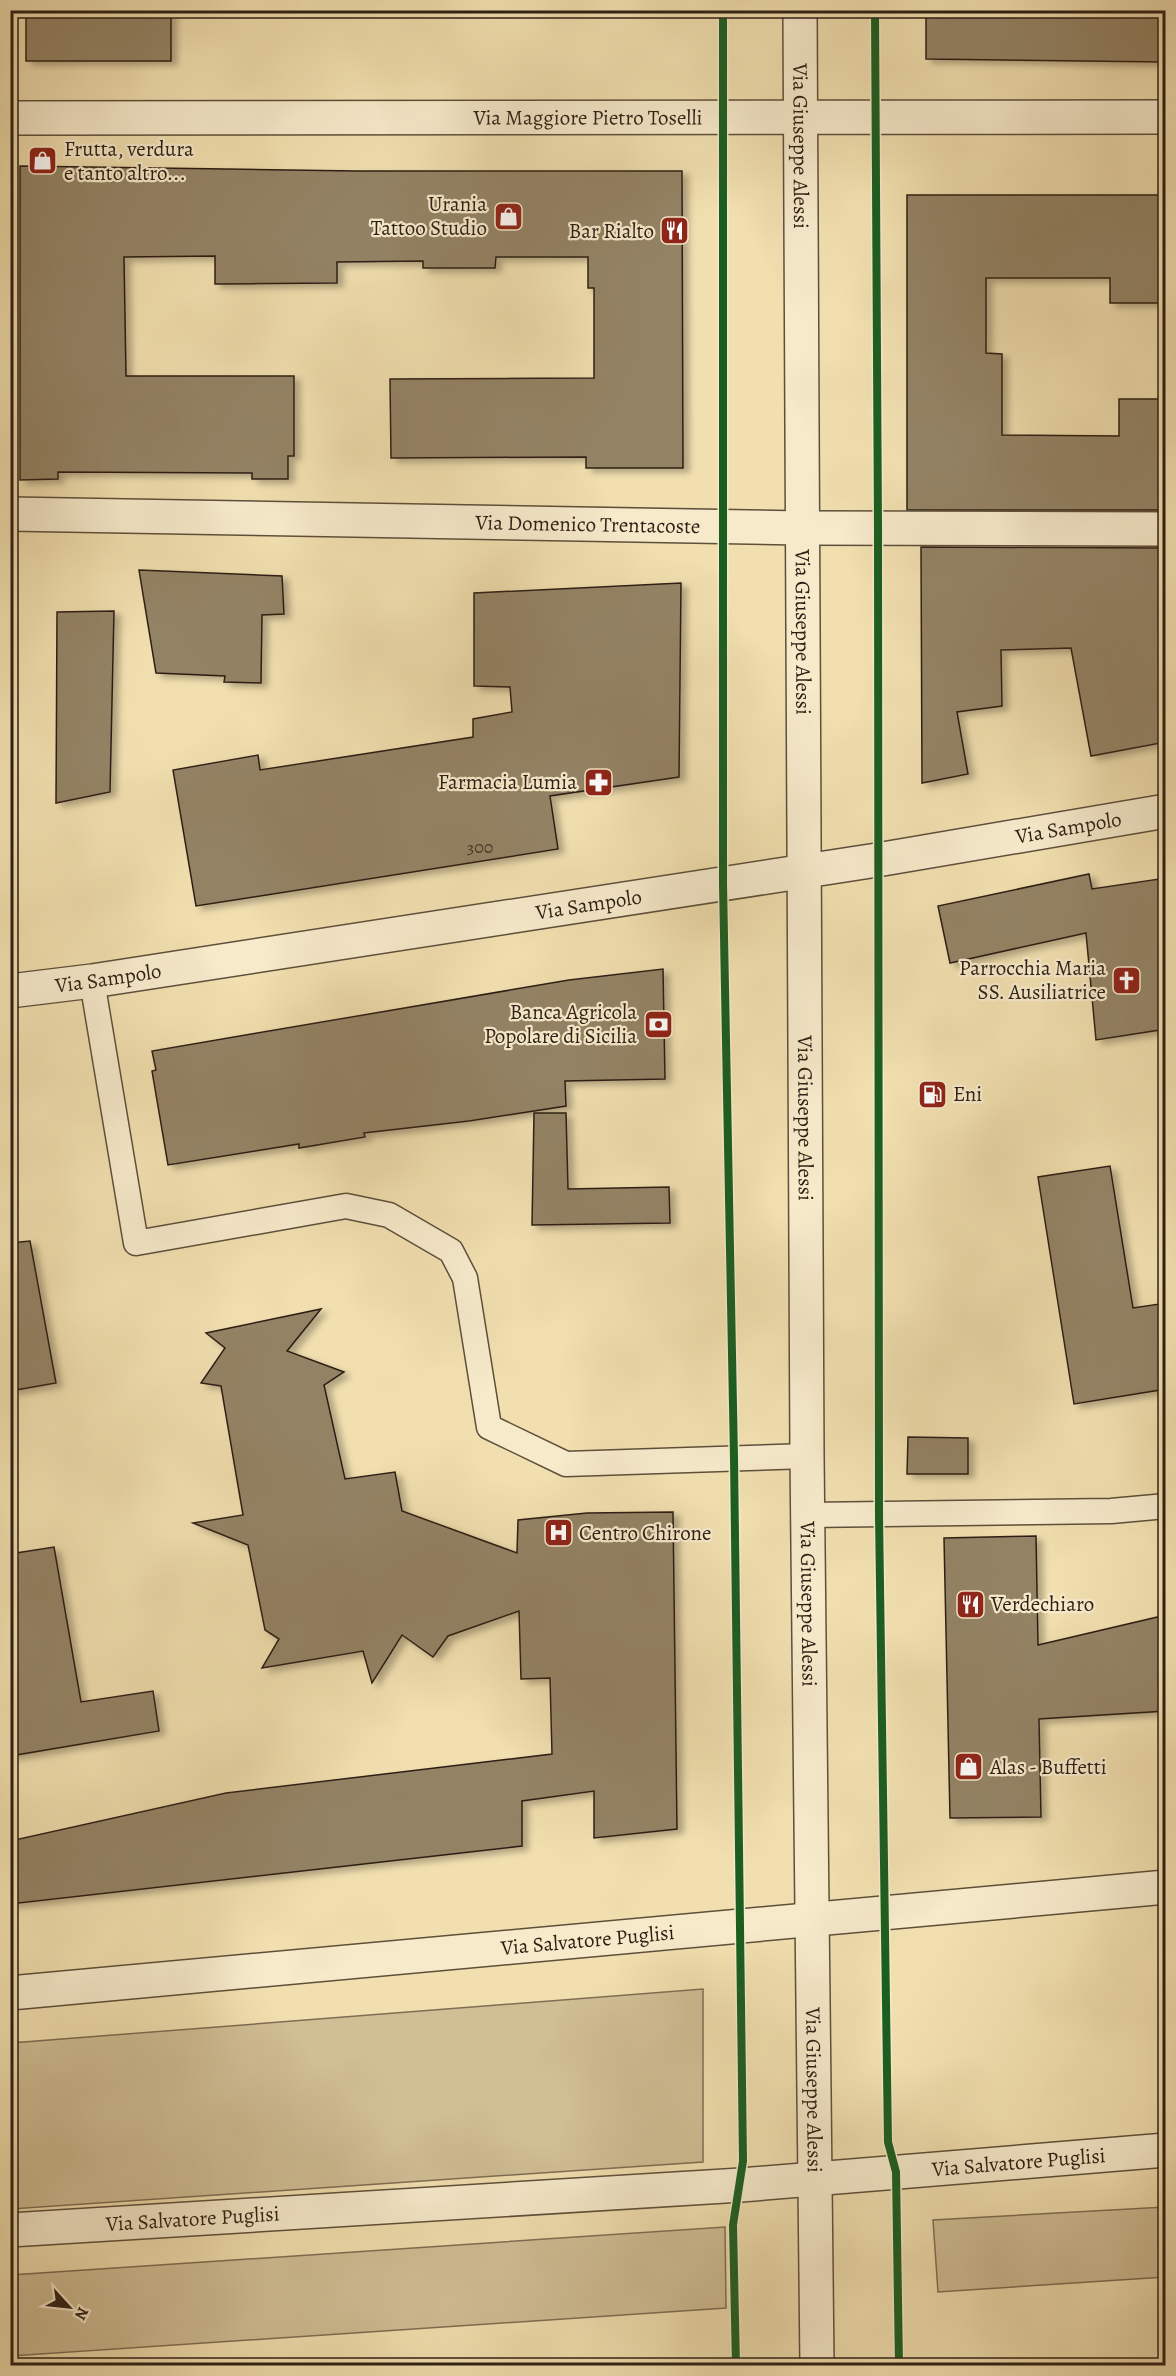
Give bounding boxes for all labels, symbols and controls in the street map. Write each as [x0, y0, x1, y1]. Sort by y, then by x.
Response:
street label: Via Giuseppe Alessi [786, 62, 815, 229]
street label: Via Maggiore Pietro Toselli [472, 103, 703, 132]
place label: Frutta, verdura e tanto altro... [64, 135, 194, 187]
shop icon: Frutta, verdura e tanto altro... [27, 145, 59, 177]
place label: Urania Tattoo Studio [371, 190, 487, 242]
shop icon: Urania Tattoo Studio [492, 200, 524, 232]
restaurant icon: Bar Rialto [659, 215, 691, 247]
place label: Bar Rialto [569, 217, 654, 245]
street label: Via Domenico Trentacoste [474, 508, 701, 540]
street label: Via Giuseppe Alessi [789, 548, 817, 715]
pharmacy icon: Farmacia Lumia [582, 766, 614, 798]
place label: Farmacia Lumia [438, 768, 577, 796]
street label: Via Sampolo [1012, 805, 1124, 850]
house number: 300 [467, 835, 493, 859]
street label: Via Sampolo [533, 882, 644, 927]
place label: Parrocchia Maria SS. Ausiliatrice [959, 954, 1106, 1006]
street label: Via Sampolo [52, 957, 163, 1000]
church icon: Parrocchia Maria SS. Ausiliatrice [1111, 964, 1143, 996]
place label: Banca Agricola Popolare di Sicilia [484, 998, 637, 1050]
bank icon: Banca Agricola Popolare di Sicilia [642, 1008, 674, 1040]
street label: Via Giuseppe Alessi [791, 1034, 820, 1201]
fuel station icon: Eni [916, 1078, 948, 1110]
place label: Eni [953, 1080, 982, 1108]
hospital icon: Centro Chirone [542, 1517, 574, 1549]
place label: Centro Chirone [579, 1519, 712, 1547]
street label: Via Giuseppe Alessi [794, 1520, 824, 1687]
restaurant icon: Verdechiaro [954, 1588, 986, 1620]
place label: Verdechiaro [990, 1590, 1094, 1618]
shop icon: Alas - Buffetti [953, 1751, 985, 1783]
place label: Alas - Buffetti [989, 1753, 1107, 1781]
street label: Via Salvatore Puglisi [499, 1918, 676, 1962]
street label: Via Giuseppe Alessi [799, 2006, 829, 2173]
street label: Via Salvatore Puglisi [930, 2141, 1107, 2183]
street label: Via Salvatore Puglisi [104, 2199, 280, 2238]
north arrow [39, 2277, 99, 2337]
text: N [69, 2303, 94, 2324]

